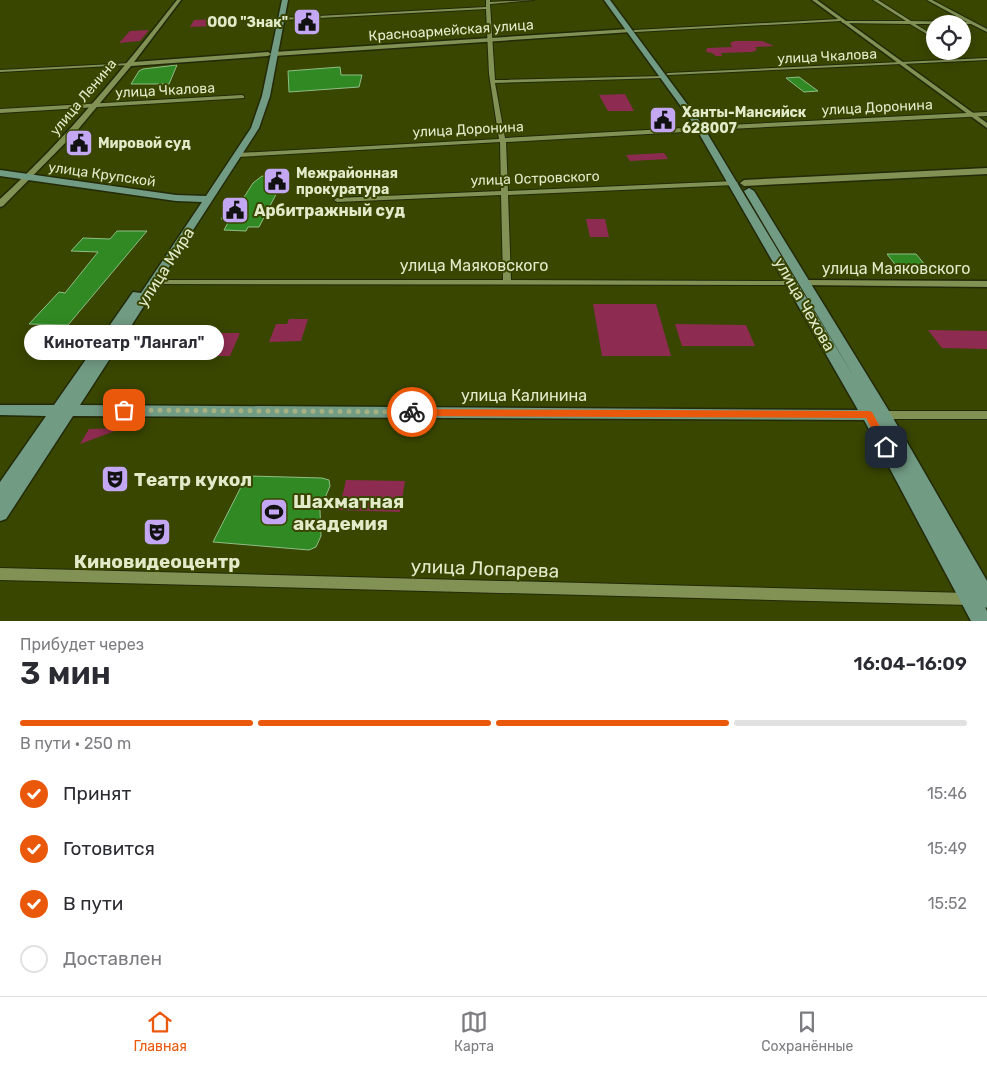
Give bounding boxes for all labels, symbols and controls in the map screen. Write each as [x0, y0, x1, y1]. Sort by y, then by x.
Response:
public building icon: ООО "Знак" [292, 7, 322, 37]
place label: ООО "Знак" [207, 14, 288, 31]
map controls [926, 15, 971, 60]
button: locate [926, 15, 971, 60]
street label: Красноармейская улица [368, 16, 534, 45]
street label: улица Чкалова [777, 45, 877, 68]
street label: улица Ленина [46, 56, 120, 139]
street label: улица Чкалова [115, 79, 215, 102]
street label: улица Доронина [821, 96, 933, 119]
place label: Ханты-Мансийск 628007 [682, 104, 807, 137]
public building icon: Ханты-Мансийск 628007 [648, 105, 678, 135]
street label: улица Доронина [412, 118, 524, 141]
public building icon: Мировой суд [64, 128, 94, 158]
place label: Мировой суд [98, 135, 191, 152]
street label: улица Крупской [47, 159, 157, 190]
place label: Межрайонная прокуратура [296, 165, 398, 198]
public building icon: Межрайонная прокуратура [262, 166, 292, 196]
street label: улица Островского [470, 168, 600, 189]
public building icon: Арбитражный суд [220, 195, 250, 225]
place label: Арбитражный суд [254, 201, 405, 220]
street label: улица Мира [133, 224, 198, 311]
street label: улица Чехова [770, 254, 839, 354]
street label: улица Маяковского [400, 256, 548, 275]
street label: улица Маяковского [822, 259, 970, 278]
callout: Кинотеатр "Лангал" [24, 325, 224, 360]
text: Кинотеатр "Лангал" [43, 333, 205, 352]
street label: улица Калинина [461, 386, 587, 405]
courier [387, 387, 437, 437]
pin [103, 389, 145, 431]
icon: bag [110, 396, 138, 424]
icon: bike [398, 398, 426, 426]
pin [865, 426, 907, 468]
icon: home [872, 433, 900, 461]
theatre icon: Театр кукол [100, 464, 130, 494]
place label: Театр кукол [134, 468, 252, 491]
place label: Шахматная академия [293, 490, 404, 535]
sports icon: Шахматная академия [259, 497, 289, 527]
theatre icon: Киновидеоцентр [142, 517, 172, 547]
place label: Киновидеоцентр [74, 550, 240, 573]
street label: улица Лопарева [410, 554, 560, 583]
text: Прибудет через [20, 635, 144, 654]
text: 16:04–16:09 [854, 652, 967, 675]
text: 3 мин [20, 654, 111, 692]
text: В пути · 250 m [20, 734, 131, 753]
icon: check [20, 780, 48, 808]
text: Принят [63, 782, 131, 805]
text: 15:46 [927, 784, 967, 803]
icon: check [20, 835, 48, 863]
text: Готовится [63, 837, 155, 860]
text: 15:49 [927, 839, 967, 858]
icon: check [20, 890, 48, 918]
text: В пути [63, 892, 123, 915]
text: 15:52 [928, 894, 967, 913]
text: Доставлен [63, 947, 162, 970]
tab: Главная [134, 1008, 187, 1055]
tab: Карта [454, 1008, 494, 1055]
tab: Сохранённые [761, 1008, 853, 1055]

